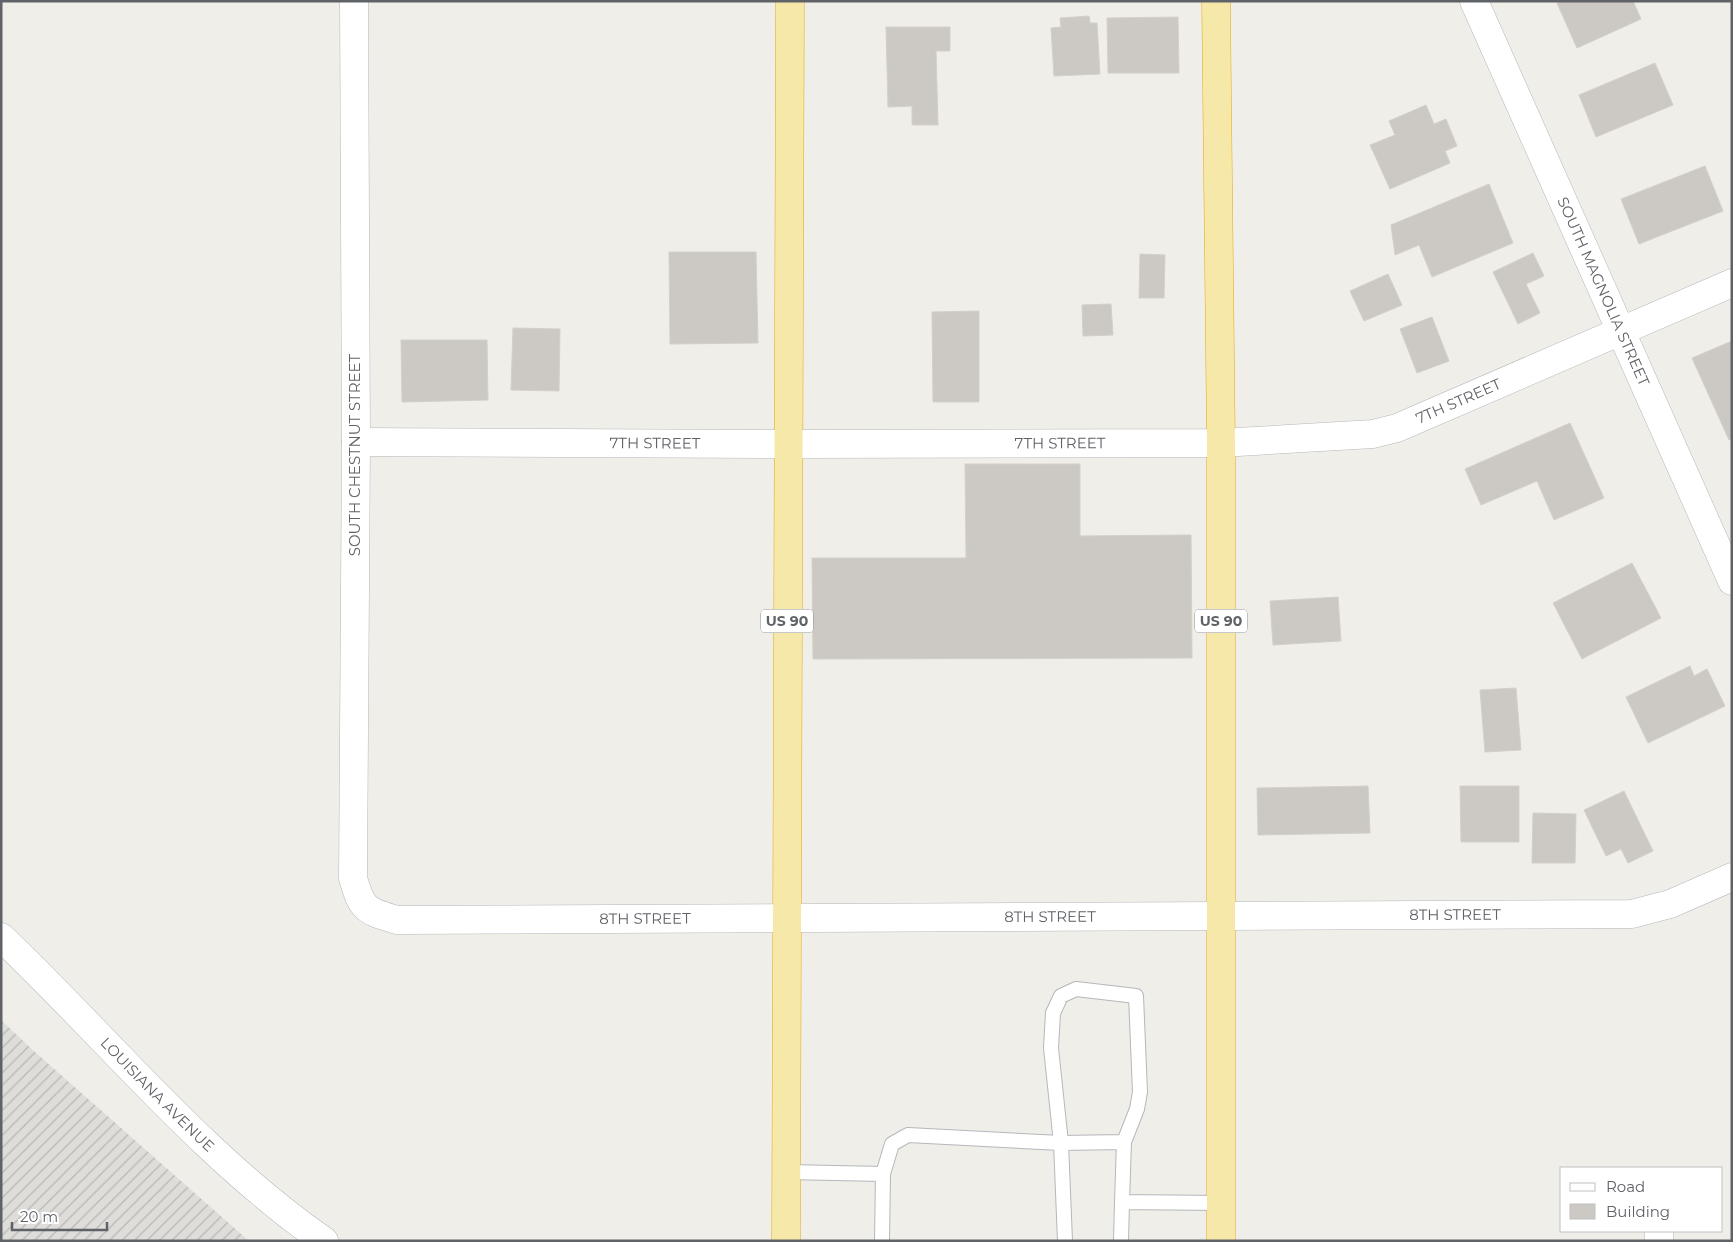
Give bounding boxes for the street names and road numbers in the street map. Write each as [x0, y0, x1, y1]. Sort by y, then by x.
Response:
street label: SOUTH MAGNOLIA STREET [1553, 194, 1654, 389]
street label: SOUTH CHESTNUT STREET [345, 353, 364, 556]
street label: 7TH STREET [1413, 374, 1504, 428]
street label: 7TH STREET [610, 433, 701, 453]
street label: 7TH STREET [1015, 433, 1106, 452]
road number: US 90 [761, 610, 813, 632]
road number: US 90 [1195, 610, 1247, 632]
street label: 8TH STREET [1409, 905, 1501, 924]
street label: 8TH STREET [1004, 907, 1096, 926]
street label: 8TH STREET [599, 909, 691, 928]
street label: LOUISIANA AVENUE [97, 1033, 219, 1155]

